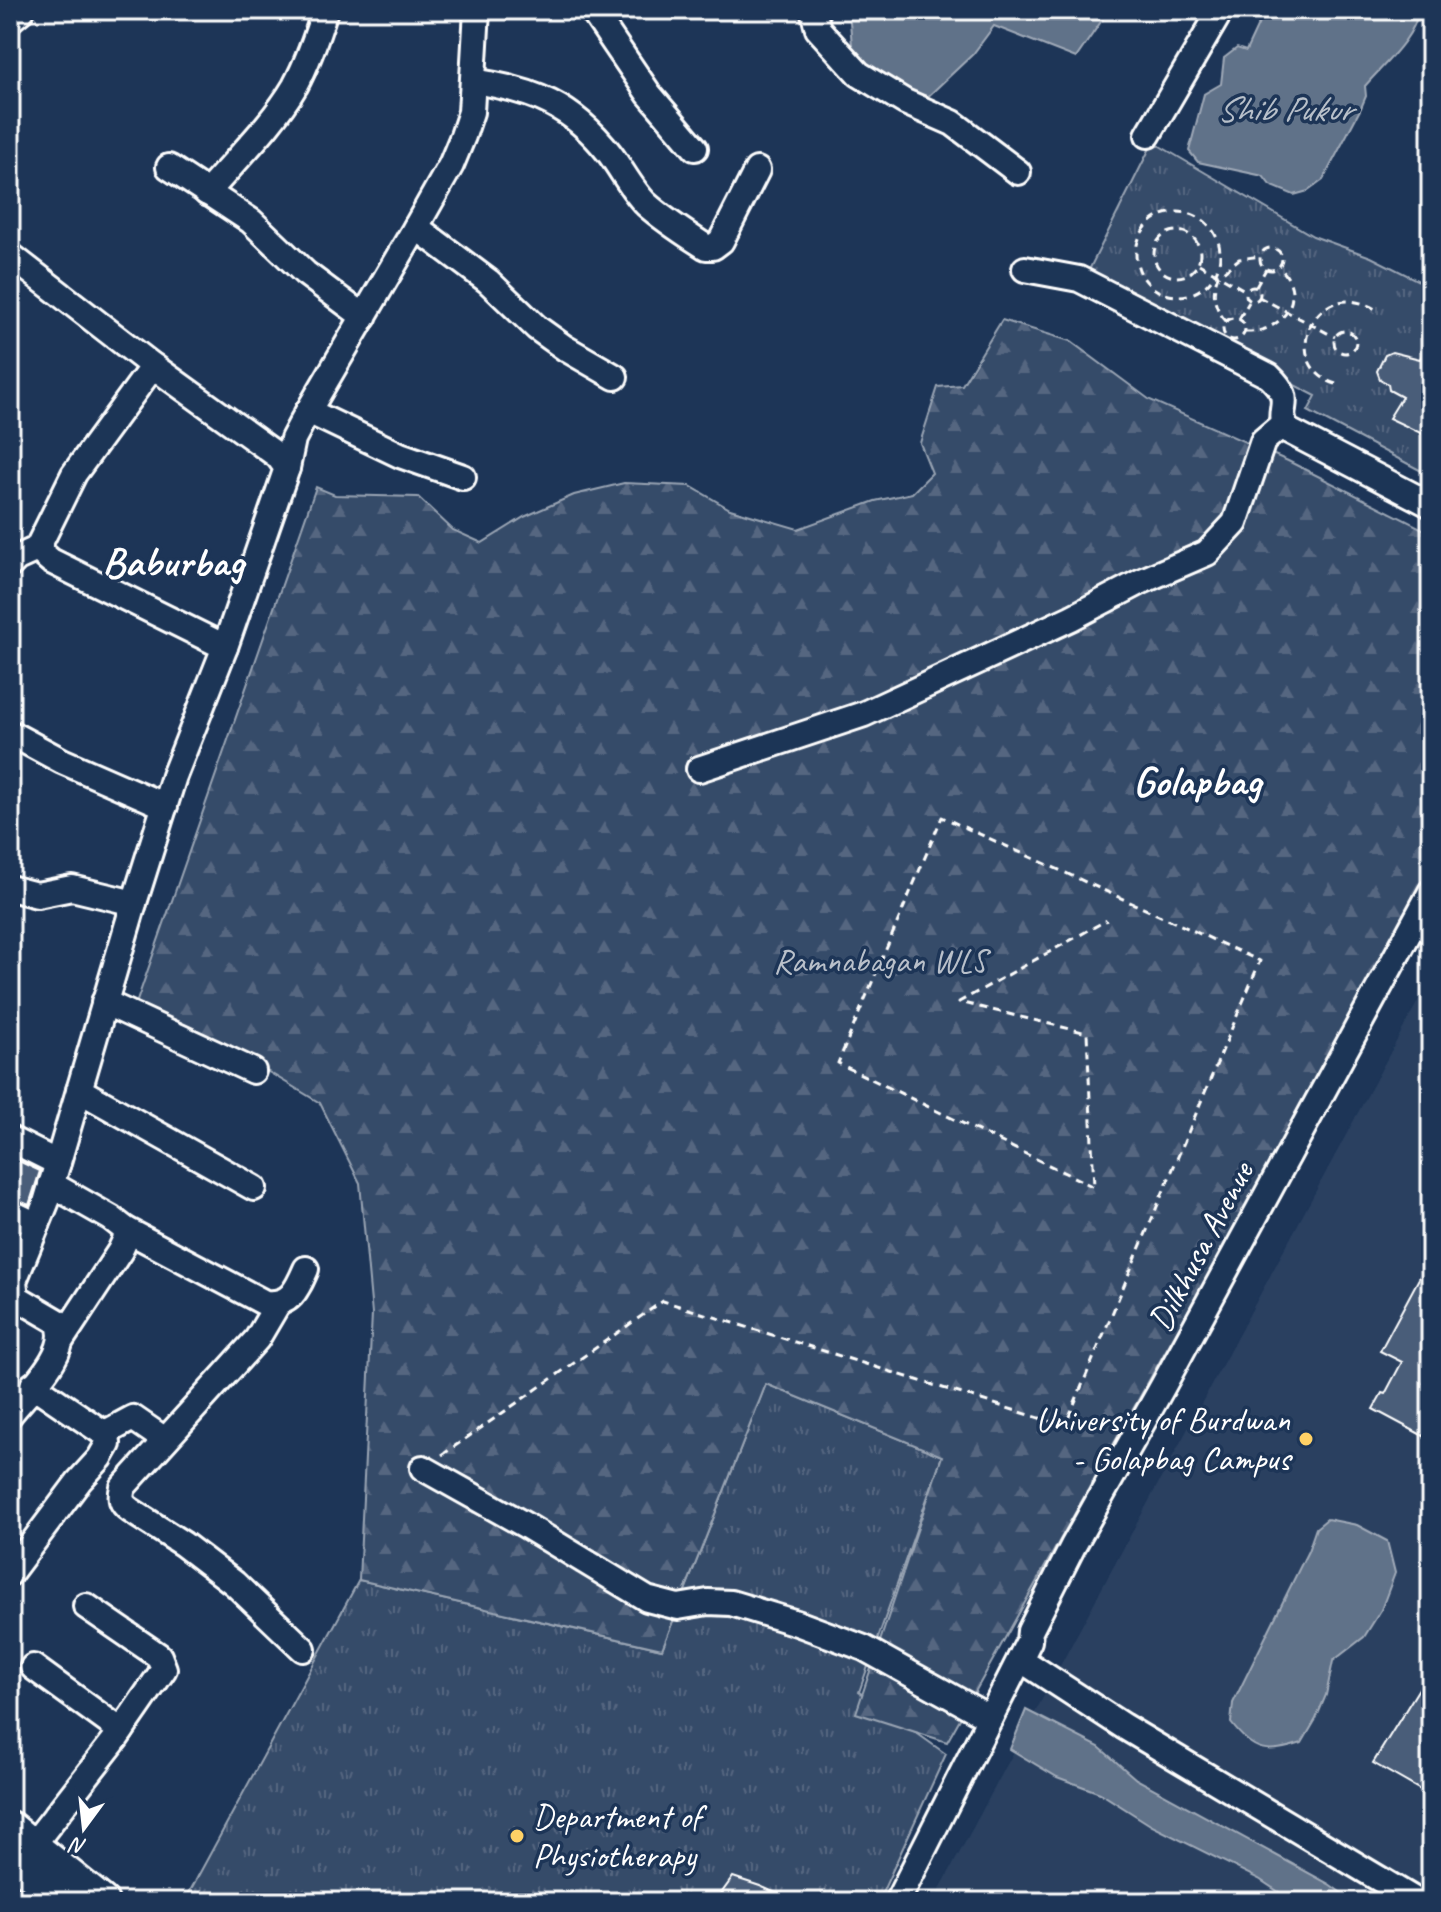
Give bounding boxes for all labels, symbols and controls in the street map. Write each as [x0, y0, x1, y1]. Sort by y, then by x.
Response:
water label: Shib Pukur [1216, 86, 1358, 132]
district label: Baburbag [102, 536, 246, 589]
district label: Golapbag [1133, 755, 1264, 808]
park label: Ramnabagan WLS [773, 939, 991, 982]
street label: Dilkhusa Avenue [1138, 1153, 1264, 1338]
place label: University of Burdwan - Golapbag Campus [1036, 1398, 1293, 1480]
marker: University of Burdwan - Golapbag Campus [1297, 1430, 1315, 1448]
north arrow [44, 1788, 124, 1868]
place label: Department of Physiotherapy [533, 1795, 708, 1877]
marker: Department of Physiotherapy [508, 1827, 526, 1845]
text: N [66, 1830, 89, 1862]

